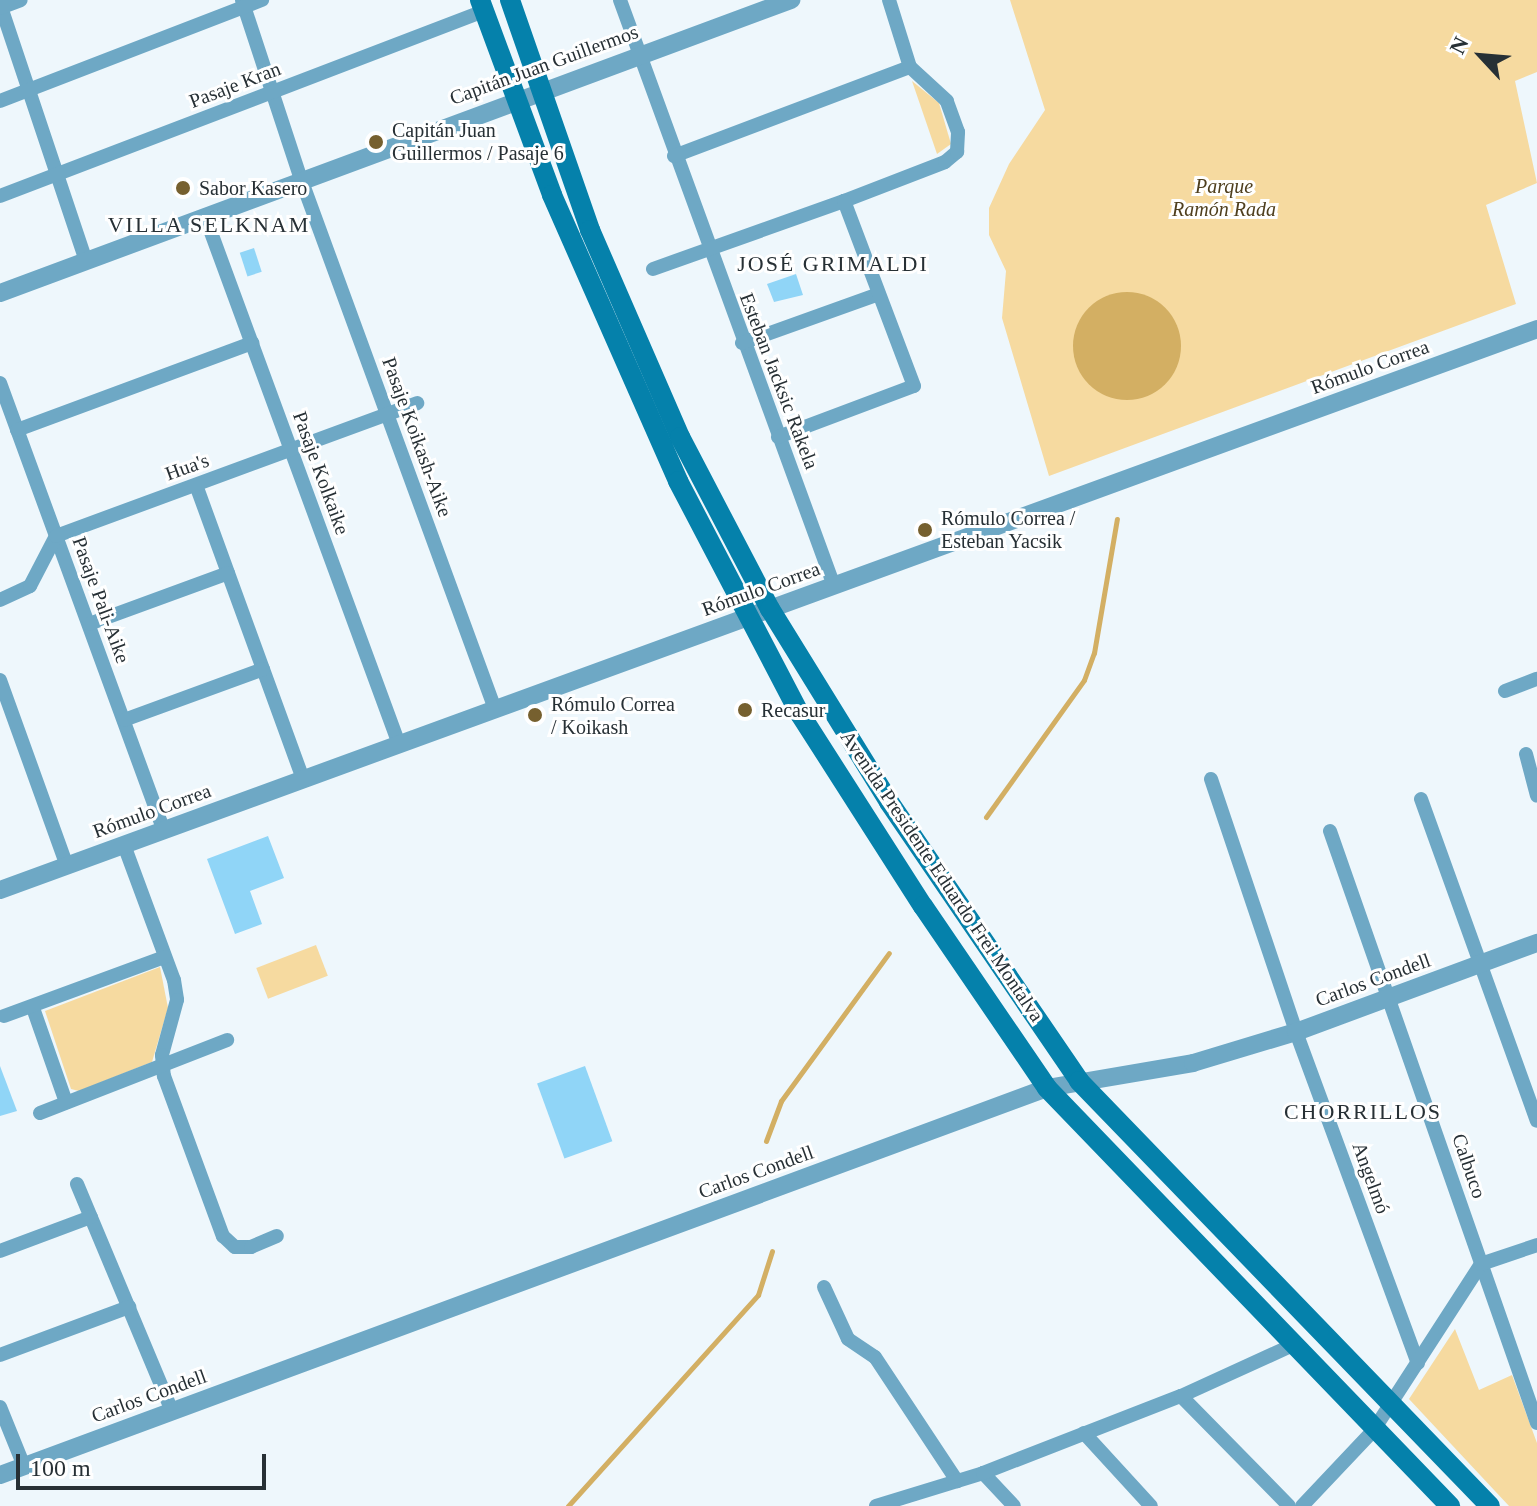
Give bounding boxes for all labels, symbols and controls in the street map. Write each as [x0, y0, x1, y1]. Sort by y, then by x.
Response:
north arrow [1441, 16, 1521, 96]
street label: Capitán Juan Guillermos [446, 20, 642, 110]
text: N [1444, 33, 1474, 58]
street label: Pasaje Kran [186, 57, 284, 113]
place label: Capitán Juan Guillermos / Pasaje 6 [392, 118, 564, 165]
marker: Capitán Juan Guillermos / Pasaje 6 [367, 133, 385, 151]
park label: Parque Ramón Rada [1172, 175, 1276, 222]
place label: Sabor Kasero [199, 176, 307, 200]
marker: Sabor Kasero [174, 179, 192, 197]
district label: VILLA SELKNAM [107, 212, 311, 238]
district label: JOSÉ GRIMALDI [737, 251, 929, 277]
street label: Esteban Jacksic Rakela [734, 290, 824, 472]
street label: Rómulo Correa [1308, 335, 1432, 399]
street label: Pasaje Koikash-Aike [377, 354, 457, 520]
street label: Pasaje Kolkaike [288, 408, 354, 538]
street label: Hua's [162, 448, 212, 486]
place label: Rómulo Correa / Esteban Yacsik [941, 506, 1075, 553]
marker: Rómulo Correa / Esteban Yacsik [916, 521, 934, 539]
street label: Pasaje Pali-Aike [67, 534, 135, 666]
street label: Rómulo Correa [699, 557, 823, 621]
place label: Rómulo Correa / Koikash [551, 692, 675, 739]
place label: Recasur [761, 698, 825, 722]
marker: Recasur [736, 701, 754, 719]
marker: Rómulo Correa / Koikash [526, 706, 544, 724]
street label: Avenida Presidente Eduardo Frei Montalva [835, 726, 1049, 1026]
street label: Rómulo Correa [90, 779, 214, 843]
street label: Carlos Condell [1312, 948, 1434, 1012]
district label: CHORRILLOS [1284, 1099, 1442, 1125]
street label: Calbuco [1447, 1131, 1491, 1201]
street label: Angelmó [1347, 1139, 1395, 1217]
street label: Carlos Condell [695, 1140, 817, 1204]
street label: Carlos Condell [88, 1364, 210, 1428]
scale bar [20, 1438, 270, 1488]
text: 100 m [30, 1455, 91, 1481]

